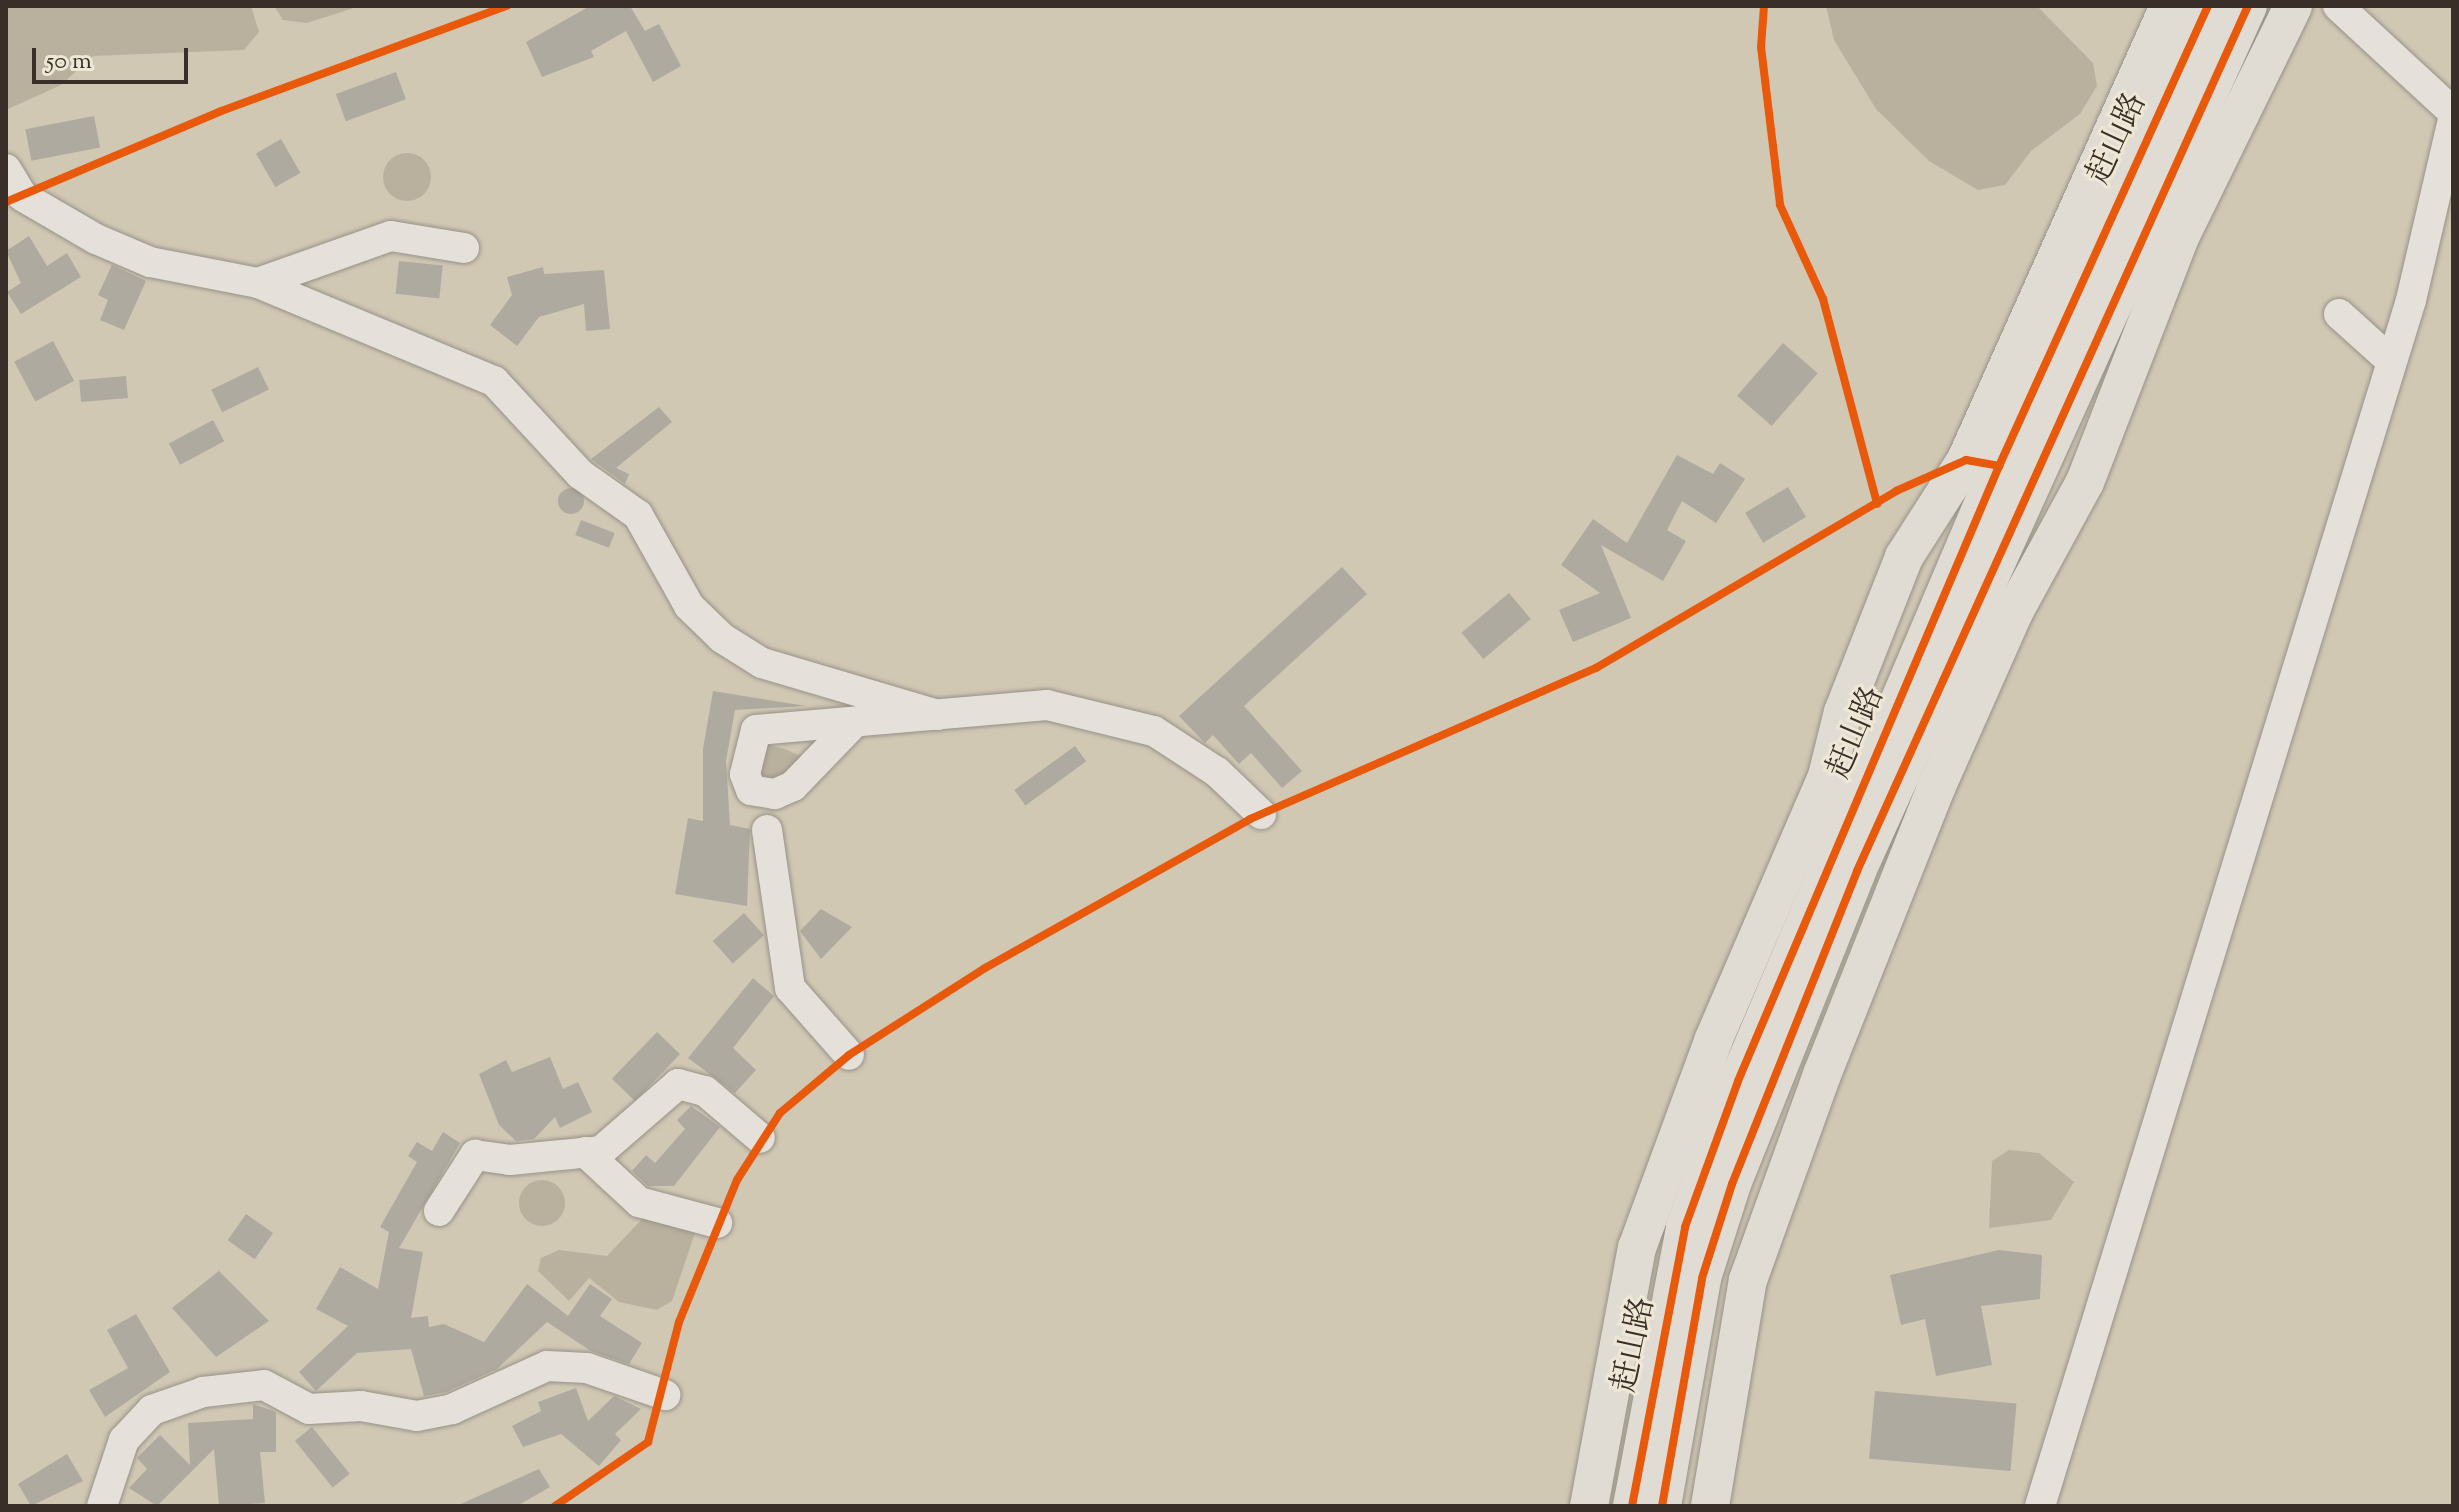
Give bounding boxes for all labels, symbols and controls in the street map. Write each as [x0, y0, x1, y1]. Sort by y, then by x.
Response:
scale bar [36, 32, 192, 82]
text: 50 m [46, 45, 92, 79]
street label: 赶山路 [2080, 87, 2156, 191]
street label: 赶山路 [1821, 681, 1893, 785]
street label: 赶山路 [1606, 1294, 1664, 1396]

